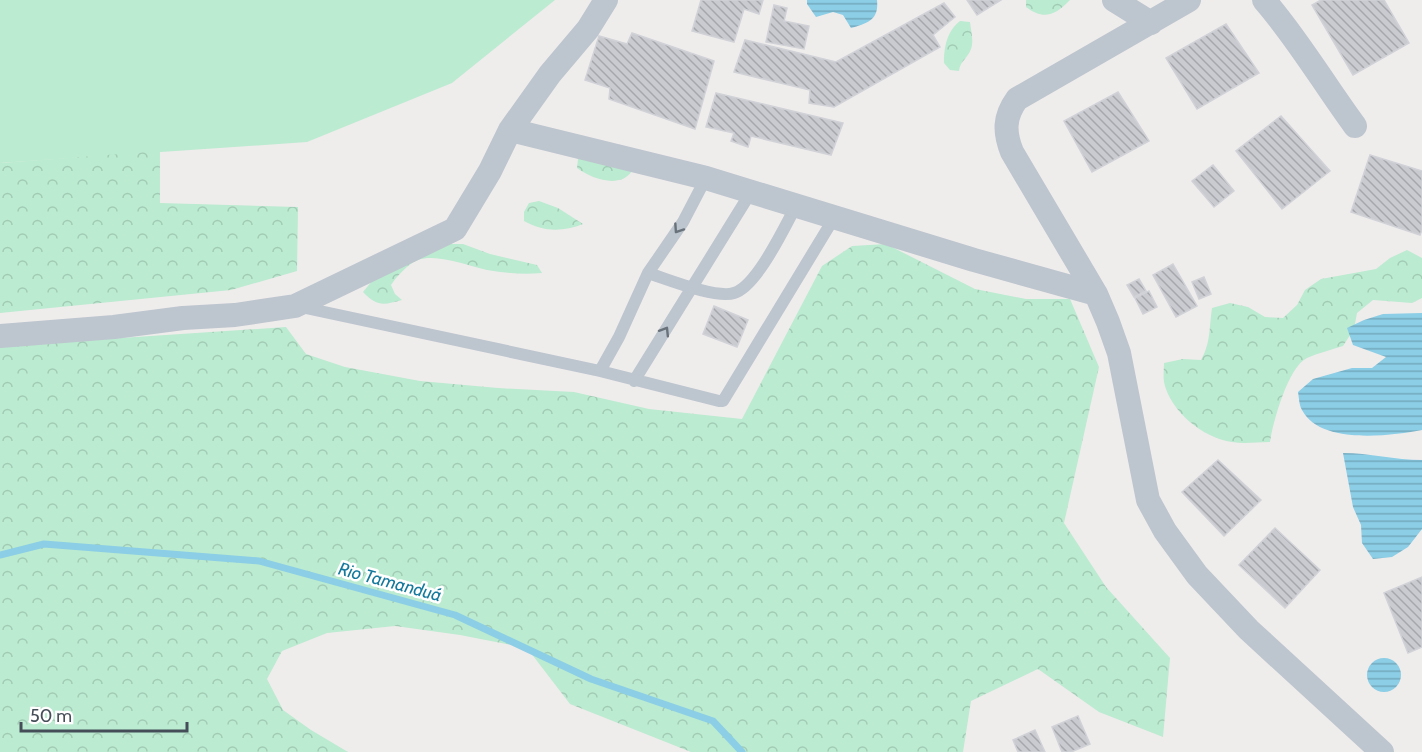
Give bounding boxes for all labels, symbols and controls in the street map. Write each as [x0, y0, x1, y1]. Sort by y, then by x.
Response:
one-way arrow [674, 223, 685, 234]
one-way arrow [657, 327, 669, 337]
water label: Rio Tamanduá [336, 558, 444, 606]
scale bar [21, 695, 188, 733]
text: 50 m [30, 705, 72, 727]

